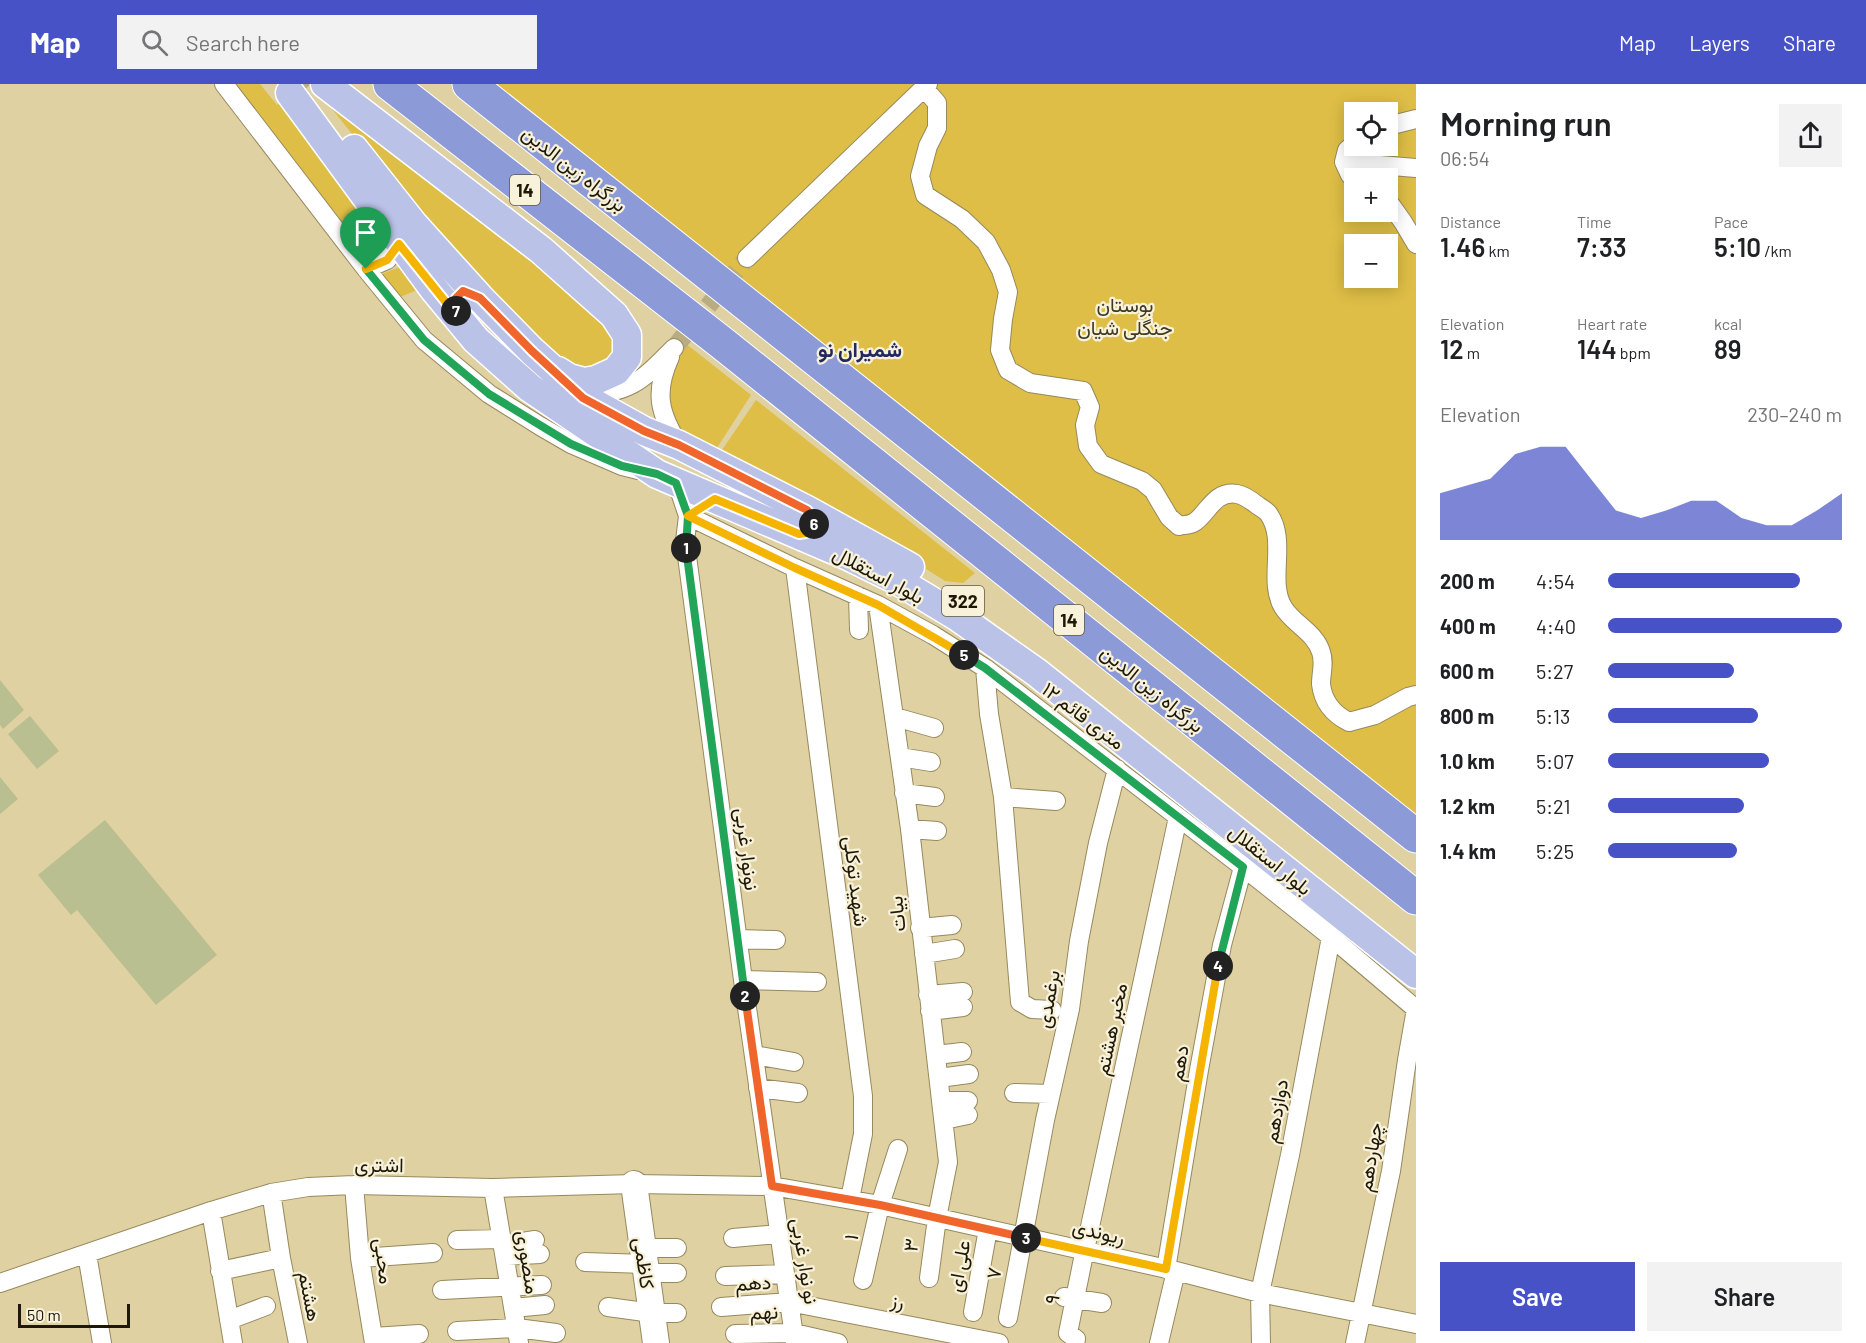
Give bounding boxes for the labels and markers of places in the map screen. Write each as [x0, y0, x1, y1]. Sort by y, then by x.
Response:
pin [340, 207, 391, 269]
pin: 7 [441, 296, 471, 326]
pin: 6 [799, 509, 829, 539]
pin: 1 [671, 533, 701, 563]
pin: 5 [949, 640, 979, 670]
pin: 4 [1203, 951, 1233, 981]
pin: 2 [730, 981, 760, 1011]
pin: 3 [1011, 1223, 1041, 1253]

